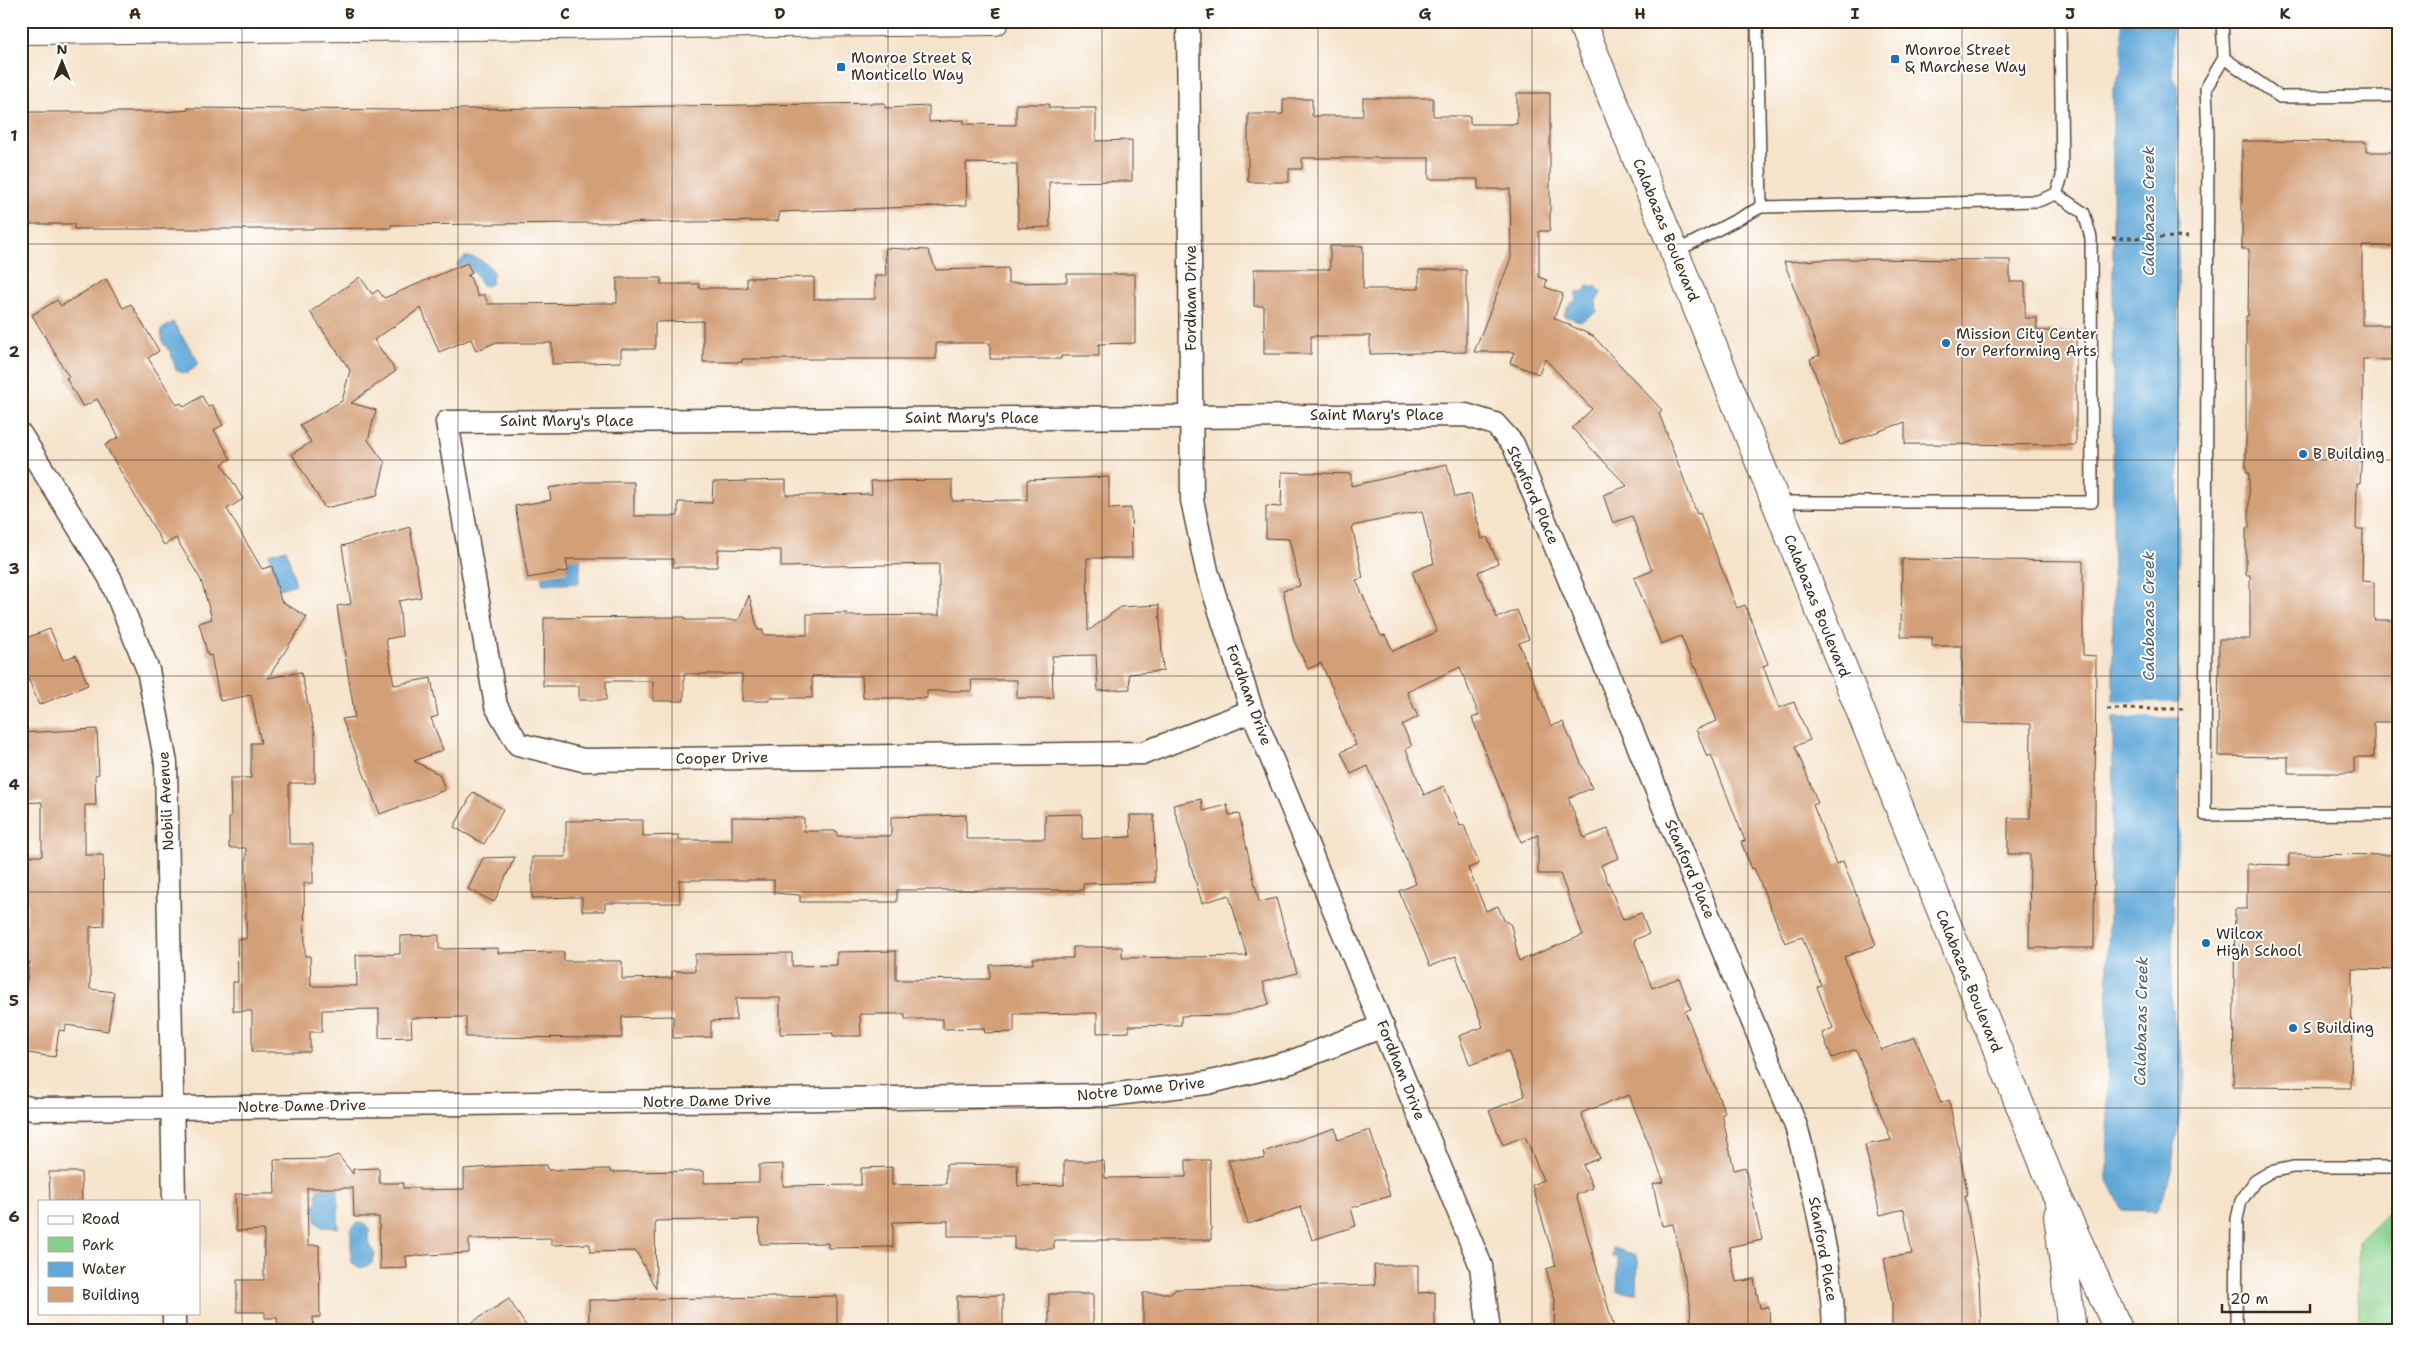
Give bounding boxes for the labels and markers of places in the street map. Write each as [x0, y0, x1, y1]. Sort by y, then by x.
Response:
place label: Monroe Street & Marchese Way [1905, 40, 2026, 77]
place label: Monroe Street & Monticello Way [851, 48, 972, 85]
marker: Monroe Street & Marchese Way [1889, 53, 1901, 65]
marker: Monroe Street & Monticello Way [835, 61, 847, 73]
place label: Mission City Center for Performing Arts [1956, 324, 2097, 361]
marker: Mission City Center for Performing Arts [1940, 337, 1952, 349]
place label: B Building [2313, 444, 2384, 464]
marker: B Building [2297, 448, 2309, 460]
place label: Wilcox High School [2216, 924, 2302, 961]
marker: Wilcox High School [2200, 937, 2212, 949]
place label: S Building [2303, 1018, 2374, 1038]
marker: S Building [2287, 1022, 2299, 1034]

